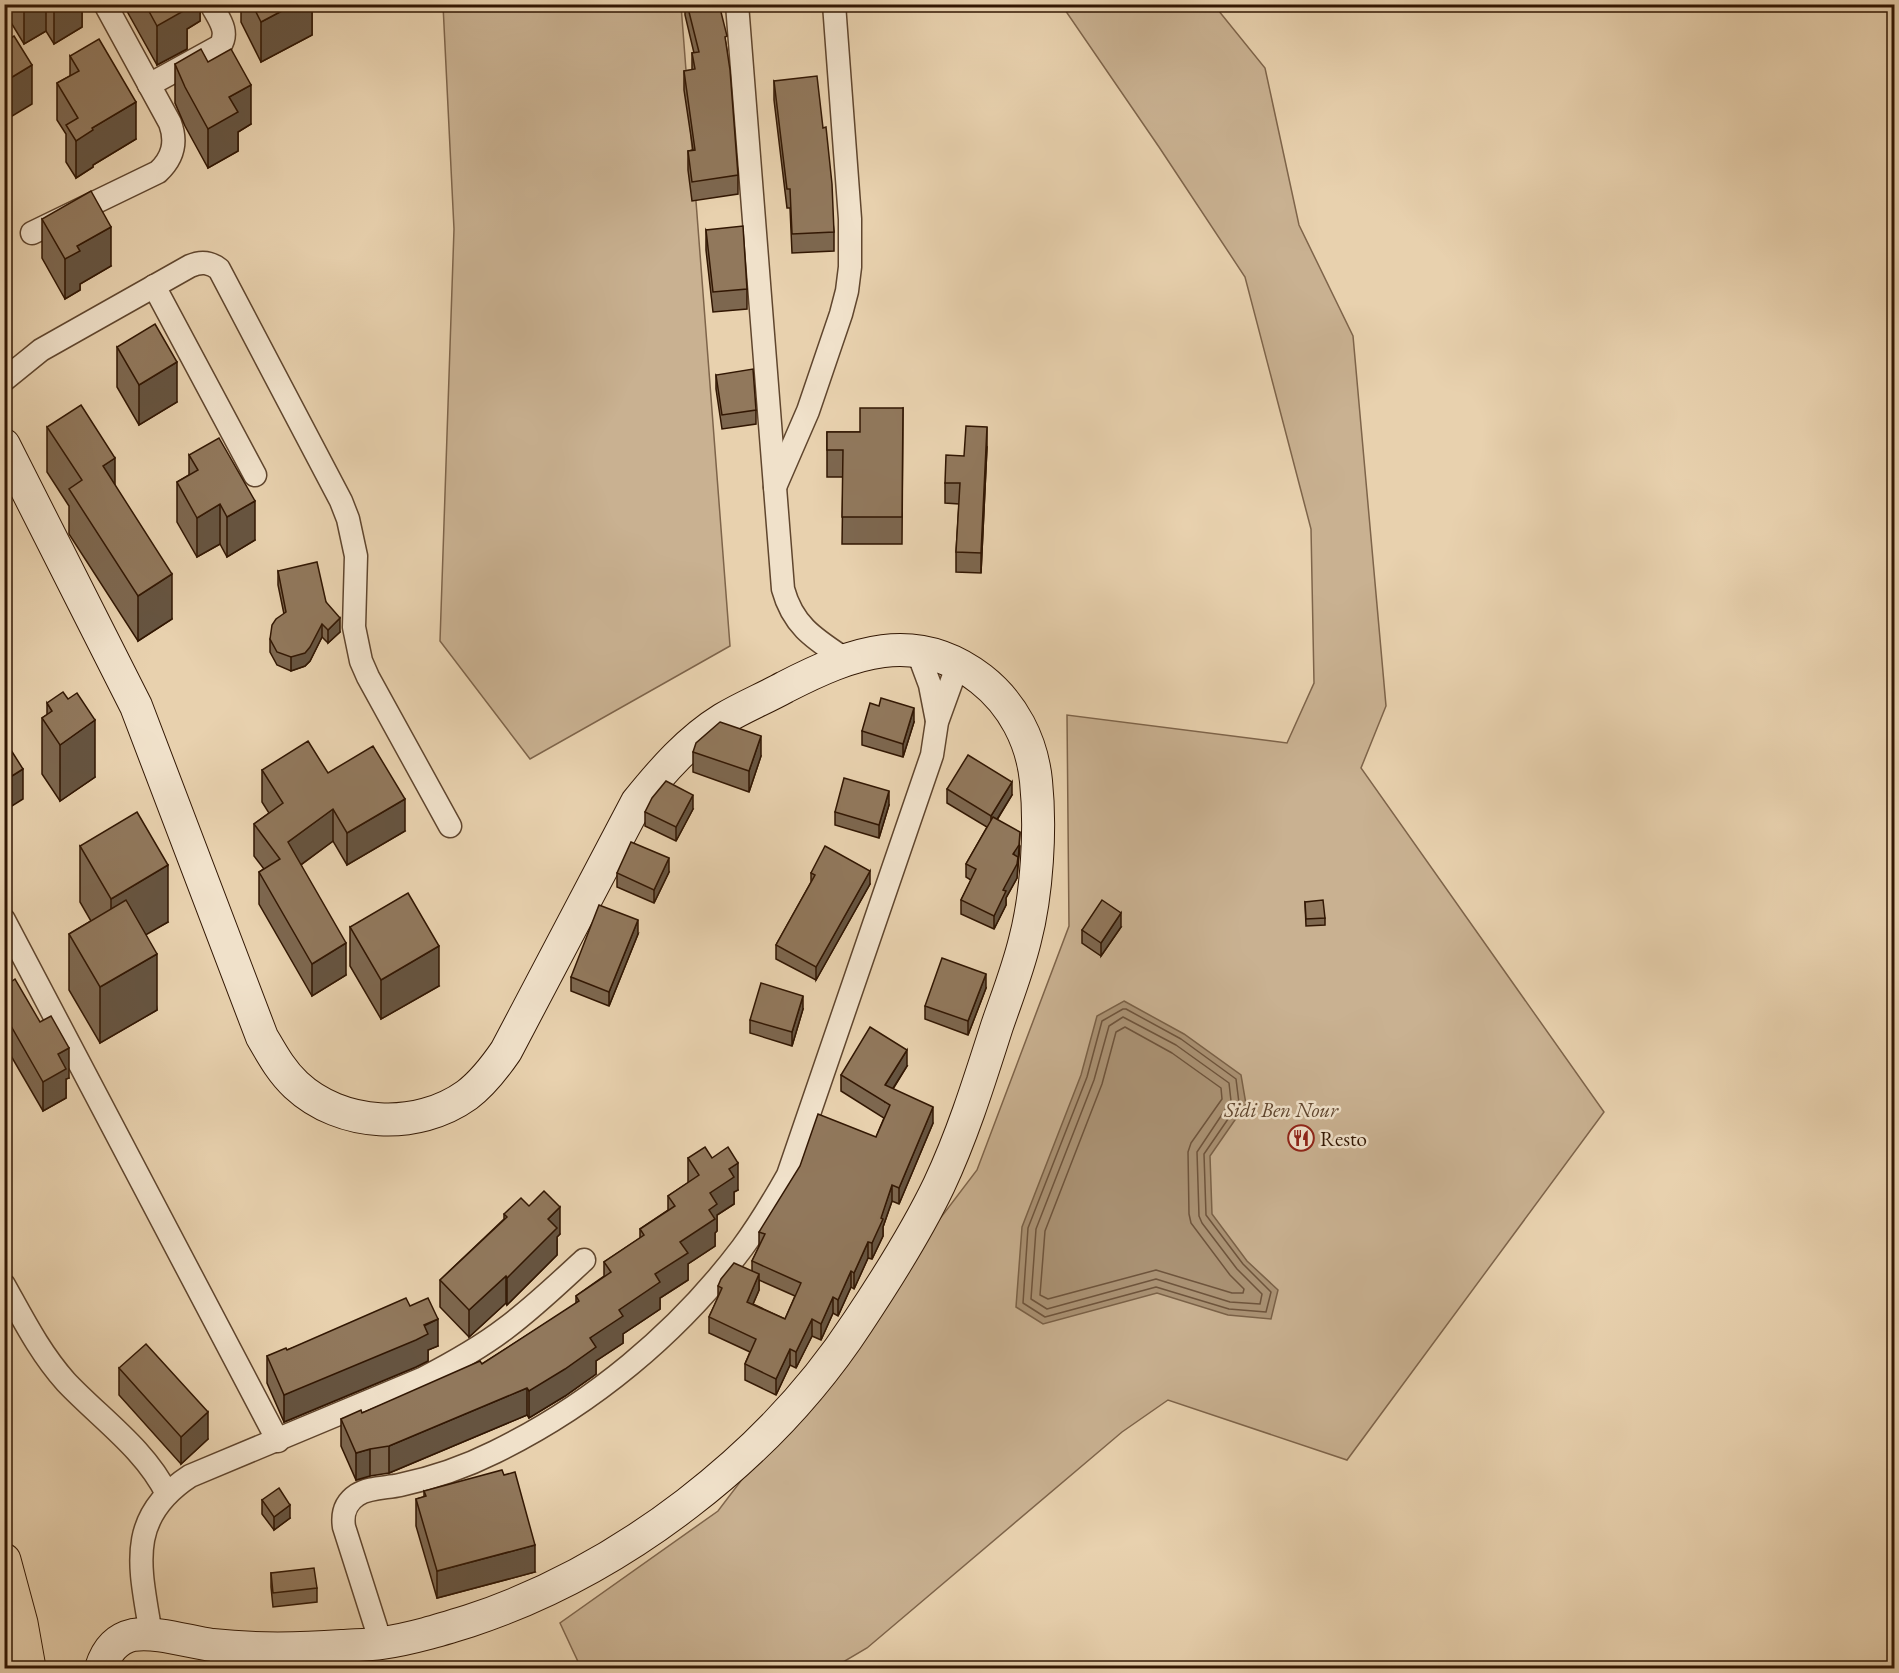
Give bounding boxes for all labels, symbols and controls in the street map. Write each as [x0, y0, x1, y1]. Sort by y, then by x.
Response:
park label: Sidi Ben Nour [1223, 1096, 1339, 1123]
restaurant icon: Resto [1286, 1123, 1316, 1153]
place label: Resto [1320, 1125, 1367, 1152]

